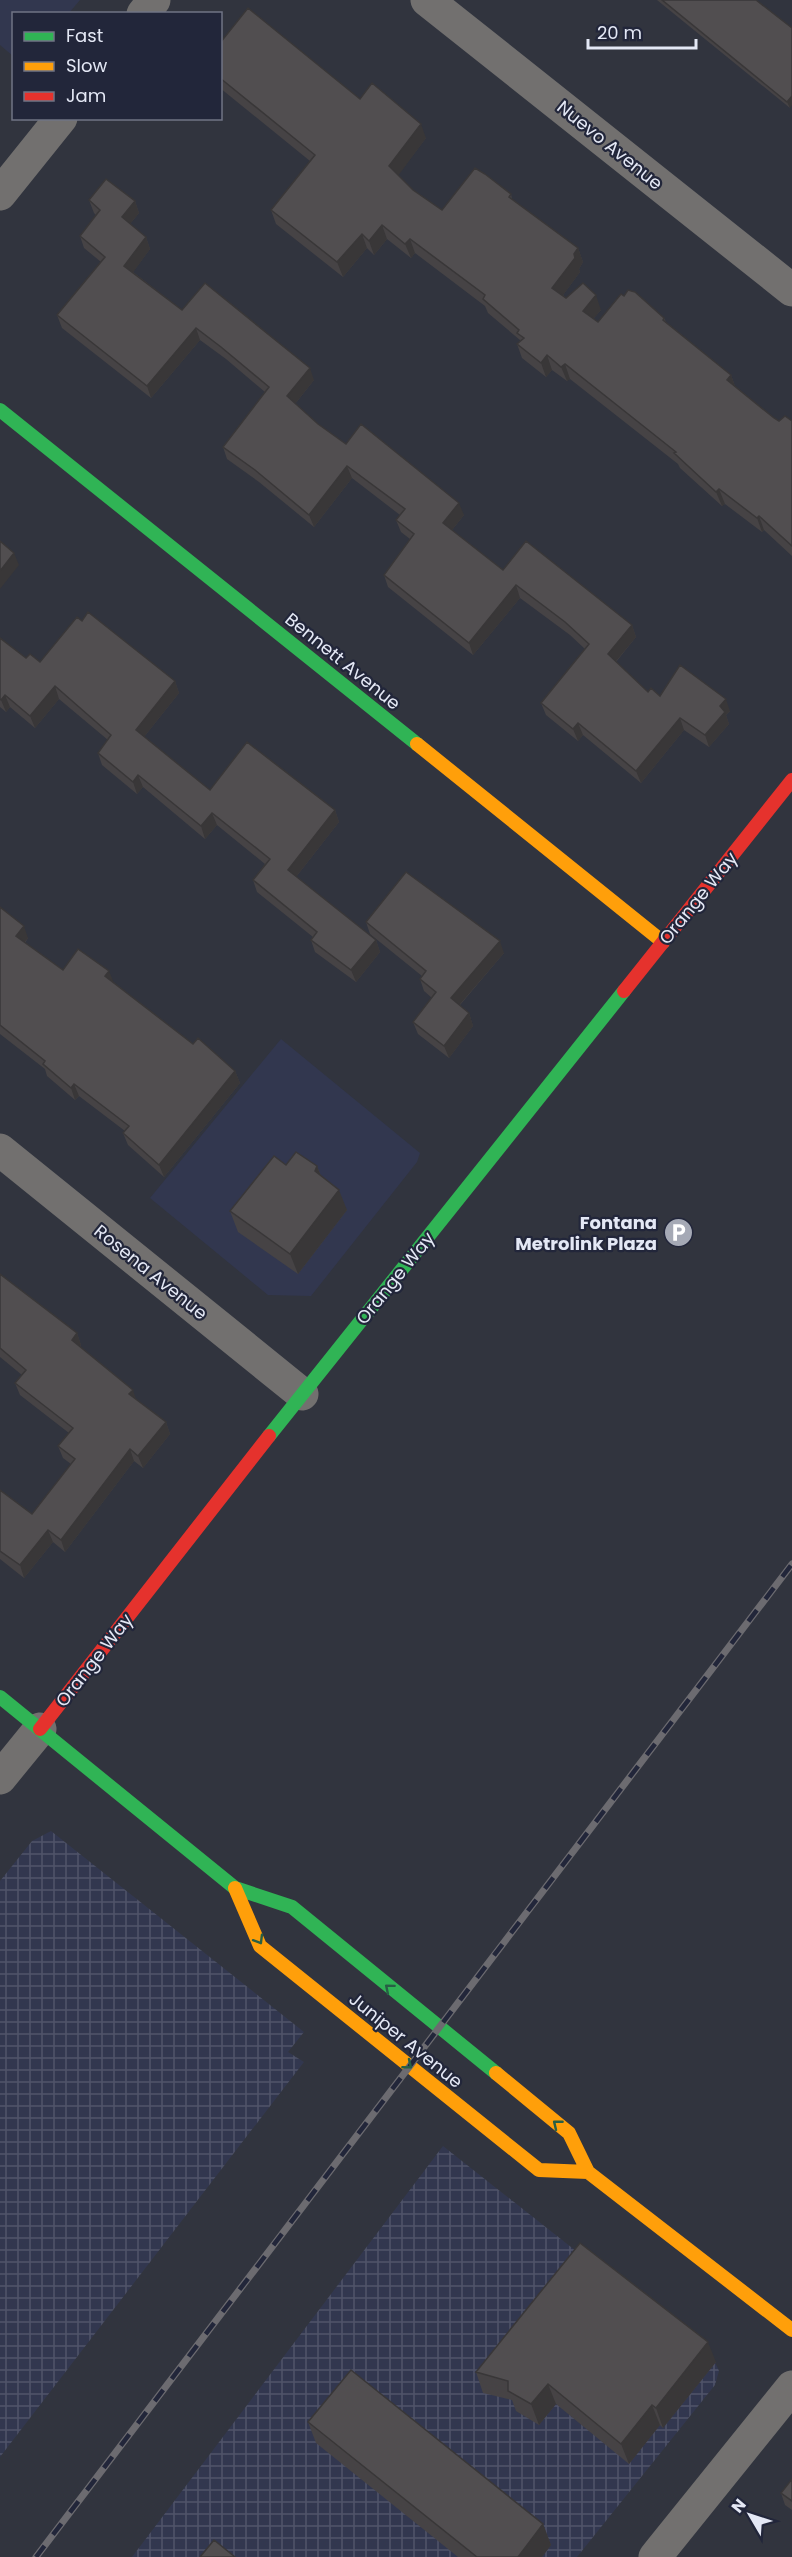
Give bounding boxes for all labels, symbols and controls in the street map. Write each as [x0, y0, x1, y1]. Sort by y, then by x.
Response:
legend [12, 12, 222, 120]
scale bar [588, 12, 696, 50]
text: 20 m [597, 20, 642, 45]
text: Fast [66, 23, 103, 48]
text: Slow [66, 53, 108, 78]
text: Jam [66, 83, 106, 108]
street label: Nuevo Avenue [552, 95, 668, 195]
street label: Bennett Avenue [280, 607, 406, 715]
street label: Orange Way [653, 846, 743, 950]
place label: Fontana Metrolink Plaza [515, 1210, 657, 1256]
parking icon: Fontana Metrolink Plaza [662, 1216, 694, 1248]
street label: Rosena Avenue [89, 1219, 213, 1325]
street label: Orange Way [350, 1226, 440, 1330]
street label: Orange Way [49, 1608, 139, 1712]
one-way arrow [252, 1934, 264, 1944]
one-way arrow [385, 1984, 396, 1995]
street label: Juniper Avenue [344, 1986, 468, 2094]
one-way arrow [401, 2058, 412, 2069]
one-way arrow [553, 2120, 564, 2131]
north arrow [720, 2485, 780, 2545]
text: N [726, 2494, 751, 2518]

